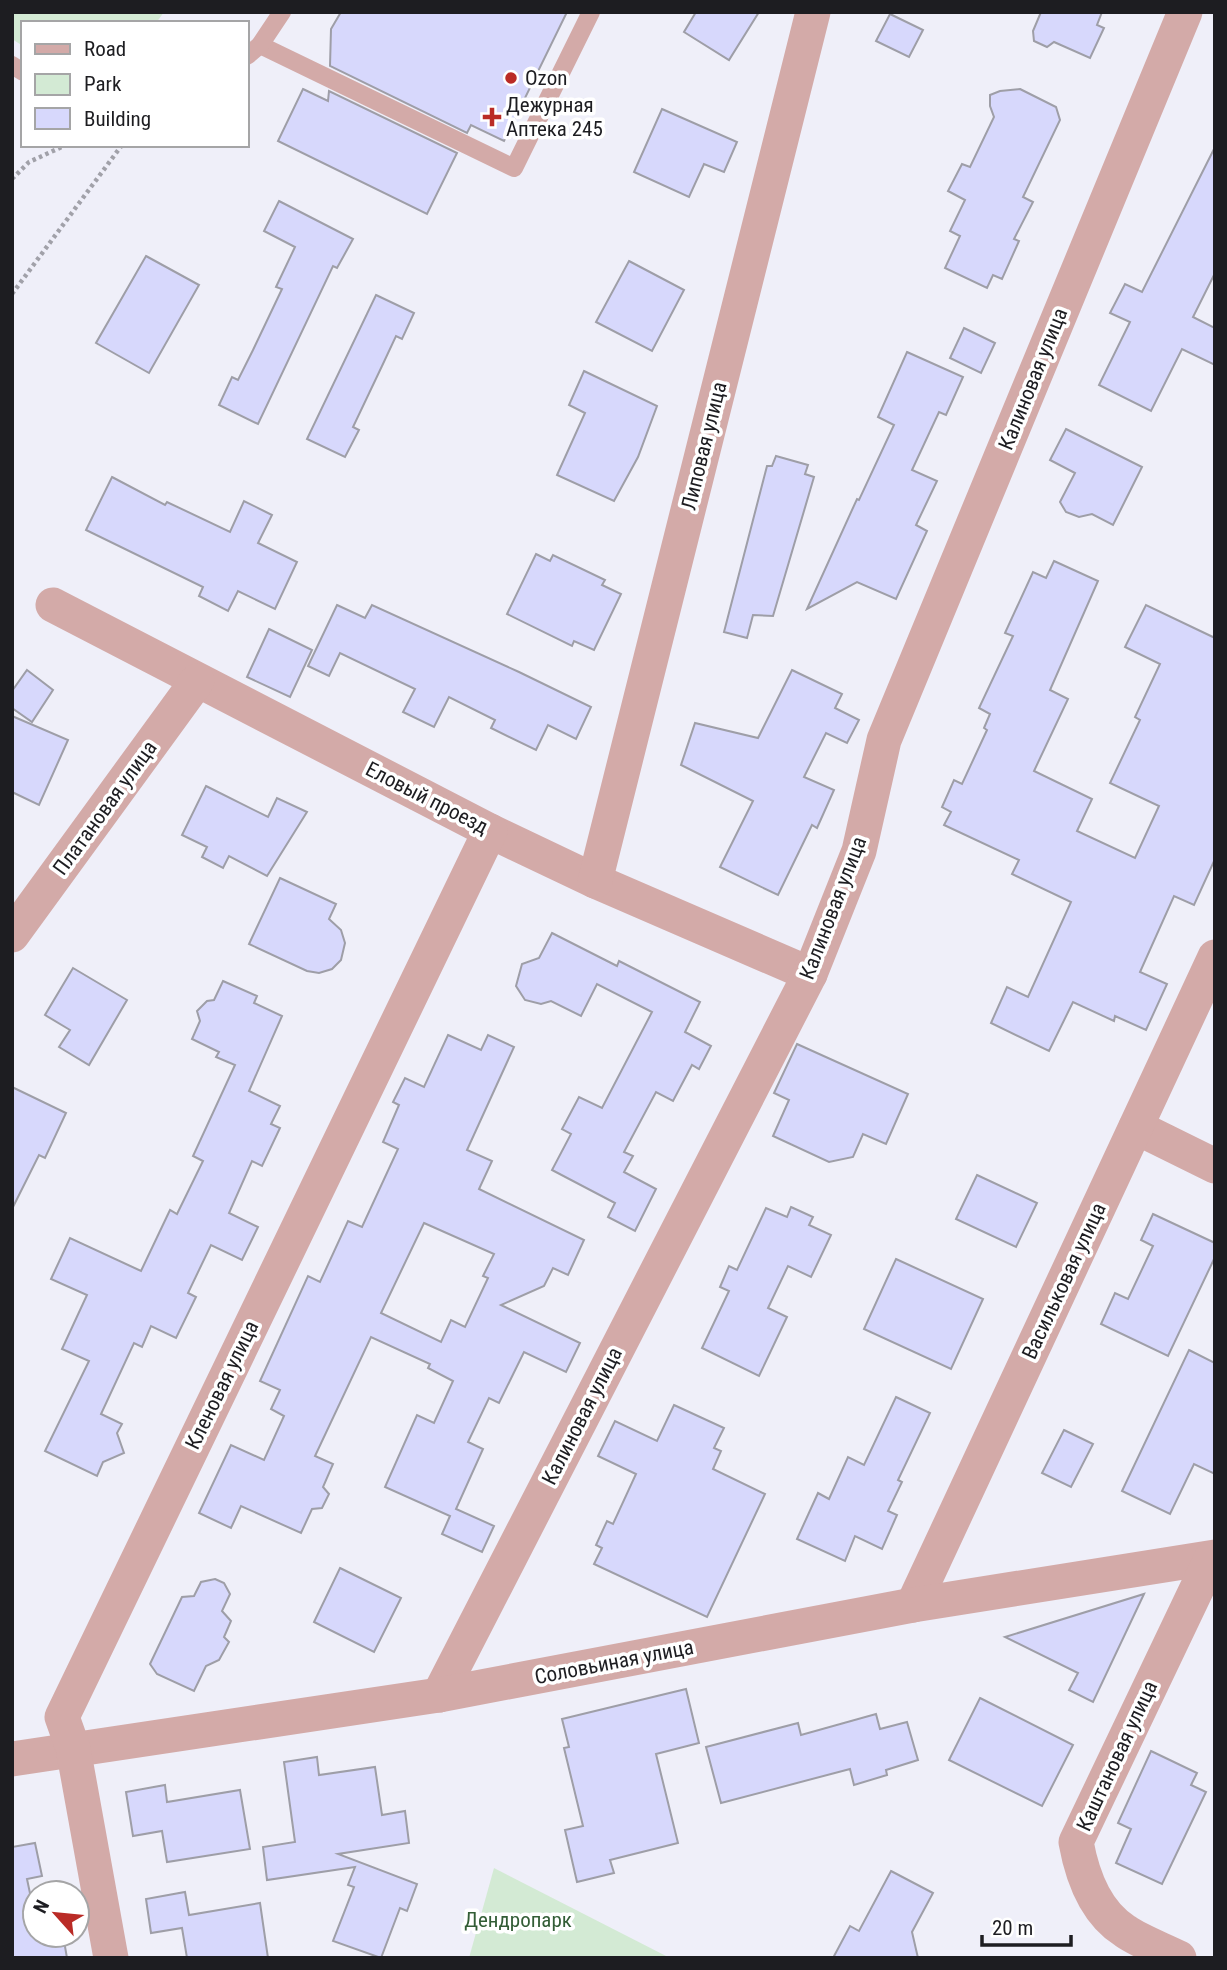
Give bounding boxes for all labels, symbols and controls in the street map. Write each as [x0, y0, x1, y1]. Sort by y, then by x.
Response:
legend [21, 21, 248, 147]
text: Road [84, 37, 126, 61]
place label: Ozon [525, 66, 567, 90]
marker: Ozon [503, 70, 519, 86]
text: Park [84, 72, 122, 96]
place label: Дежурная Аптека 245 [506, 93, 603, 141]
text: Building [84, 107, 151, 131]
marker: Дежурная Аптека 245 [484, 109, 500, 125]
street label: Калиновая улица [994, 305, 1072, 453]
street label: Липовая улица [676, 379, 732, 513]
street label: Платановая улица [48, 736, 162, 880]
street label: Еловый проезд [362, 757, 492, 839]
street label: Калиновая улица [795, 833, 871, 983]
street label: Васильковая улица [1017, 1199, 1111, 1363]
street label: Кленовая улица [181, 1317, 263, 1453]
street label: Калиновая улица [537, 1343, 627, 1489]
street label: Соловьиная улица [533, 1635, 695, 1689]
street label: Каштановая улица [1072, 1677, 1162, 1835]
north arrow [21, 1879, 91, 1949]
text: N [28, 1896, 54, 1917]
scale bar [982, 1904, 1071, 1948]
park label: Дендропарк [464, 1908, 572, 1932]
text: 20 m [992, 1916, 1033, 1940]

